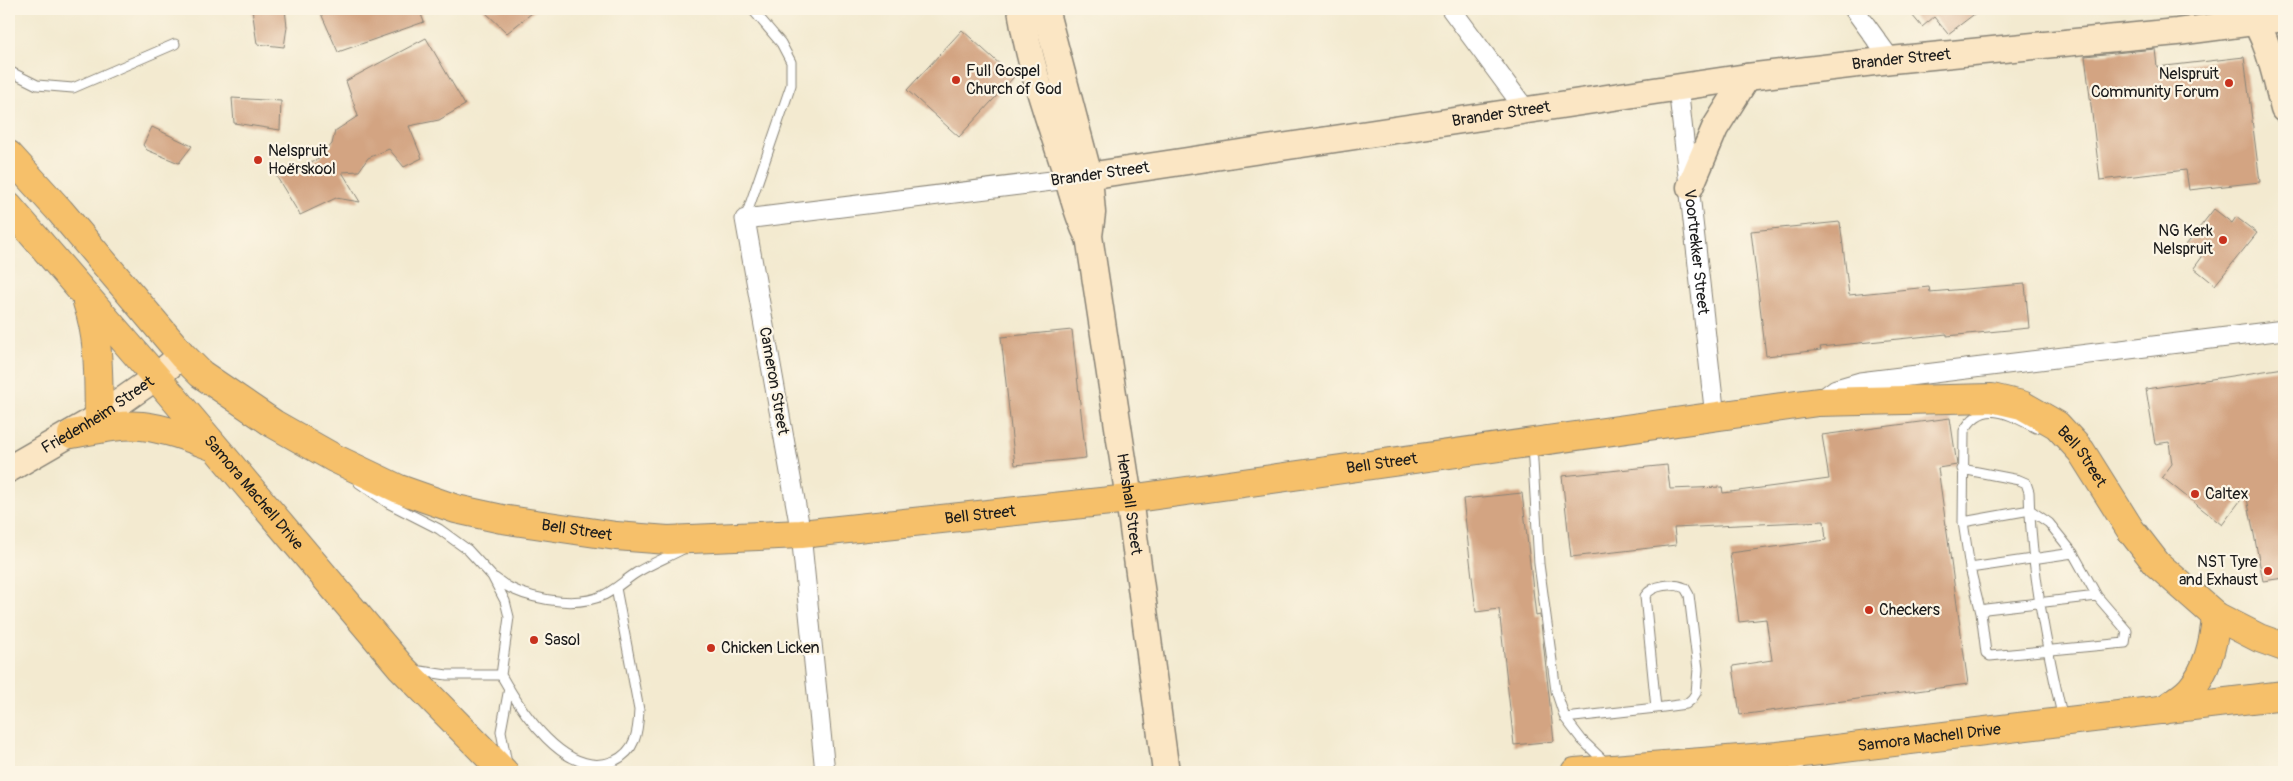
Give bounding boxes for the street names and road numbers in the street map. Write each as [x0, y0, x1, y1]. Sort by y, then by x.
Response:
street label: Brander Street [1851, 44, 1952, 75]
street label: Brander Street [1451, 97, 1552, 131]
street label: Brander Street [1049, 157, 1151, 191]
street label: Voortrekker Street [1680, 188, 1714, 316]
street label: Cameron Street [755, 326, 793, 437]
street label: Friedenheim Street [38, 371, 158, 458]
street label: Bell Street [2053, 422, 2111, 491]
street label: Samora Machell Drive [199, 431, 308, 554]
street label: Bell Street [1345, 448, 1419, 478]
street label: Henshall Street [1112, 452, 1147, 557]
street label: Bell Street [944, 501, 1017, 529]
street label: Bell Street [540, 515, 614, 545]
street label: Samora Machell Drive [1857, 719, 2002, 756]

